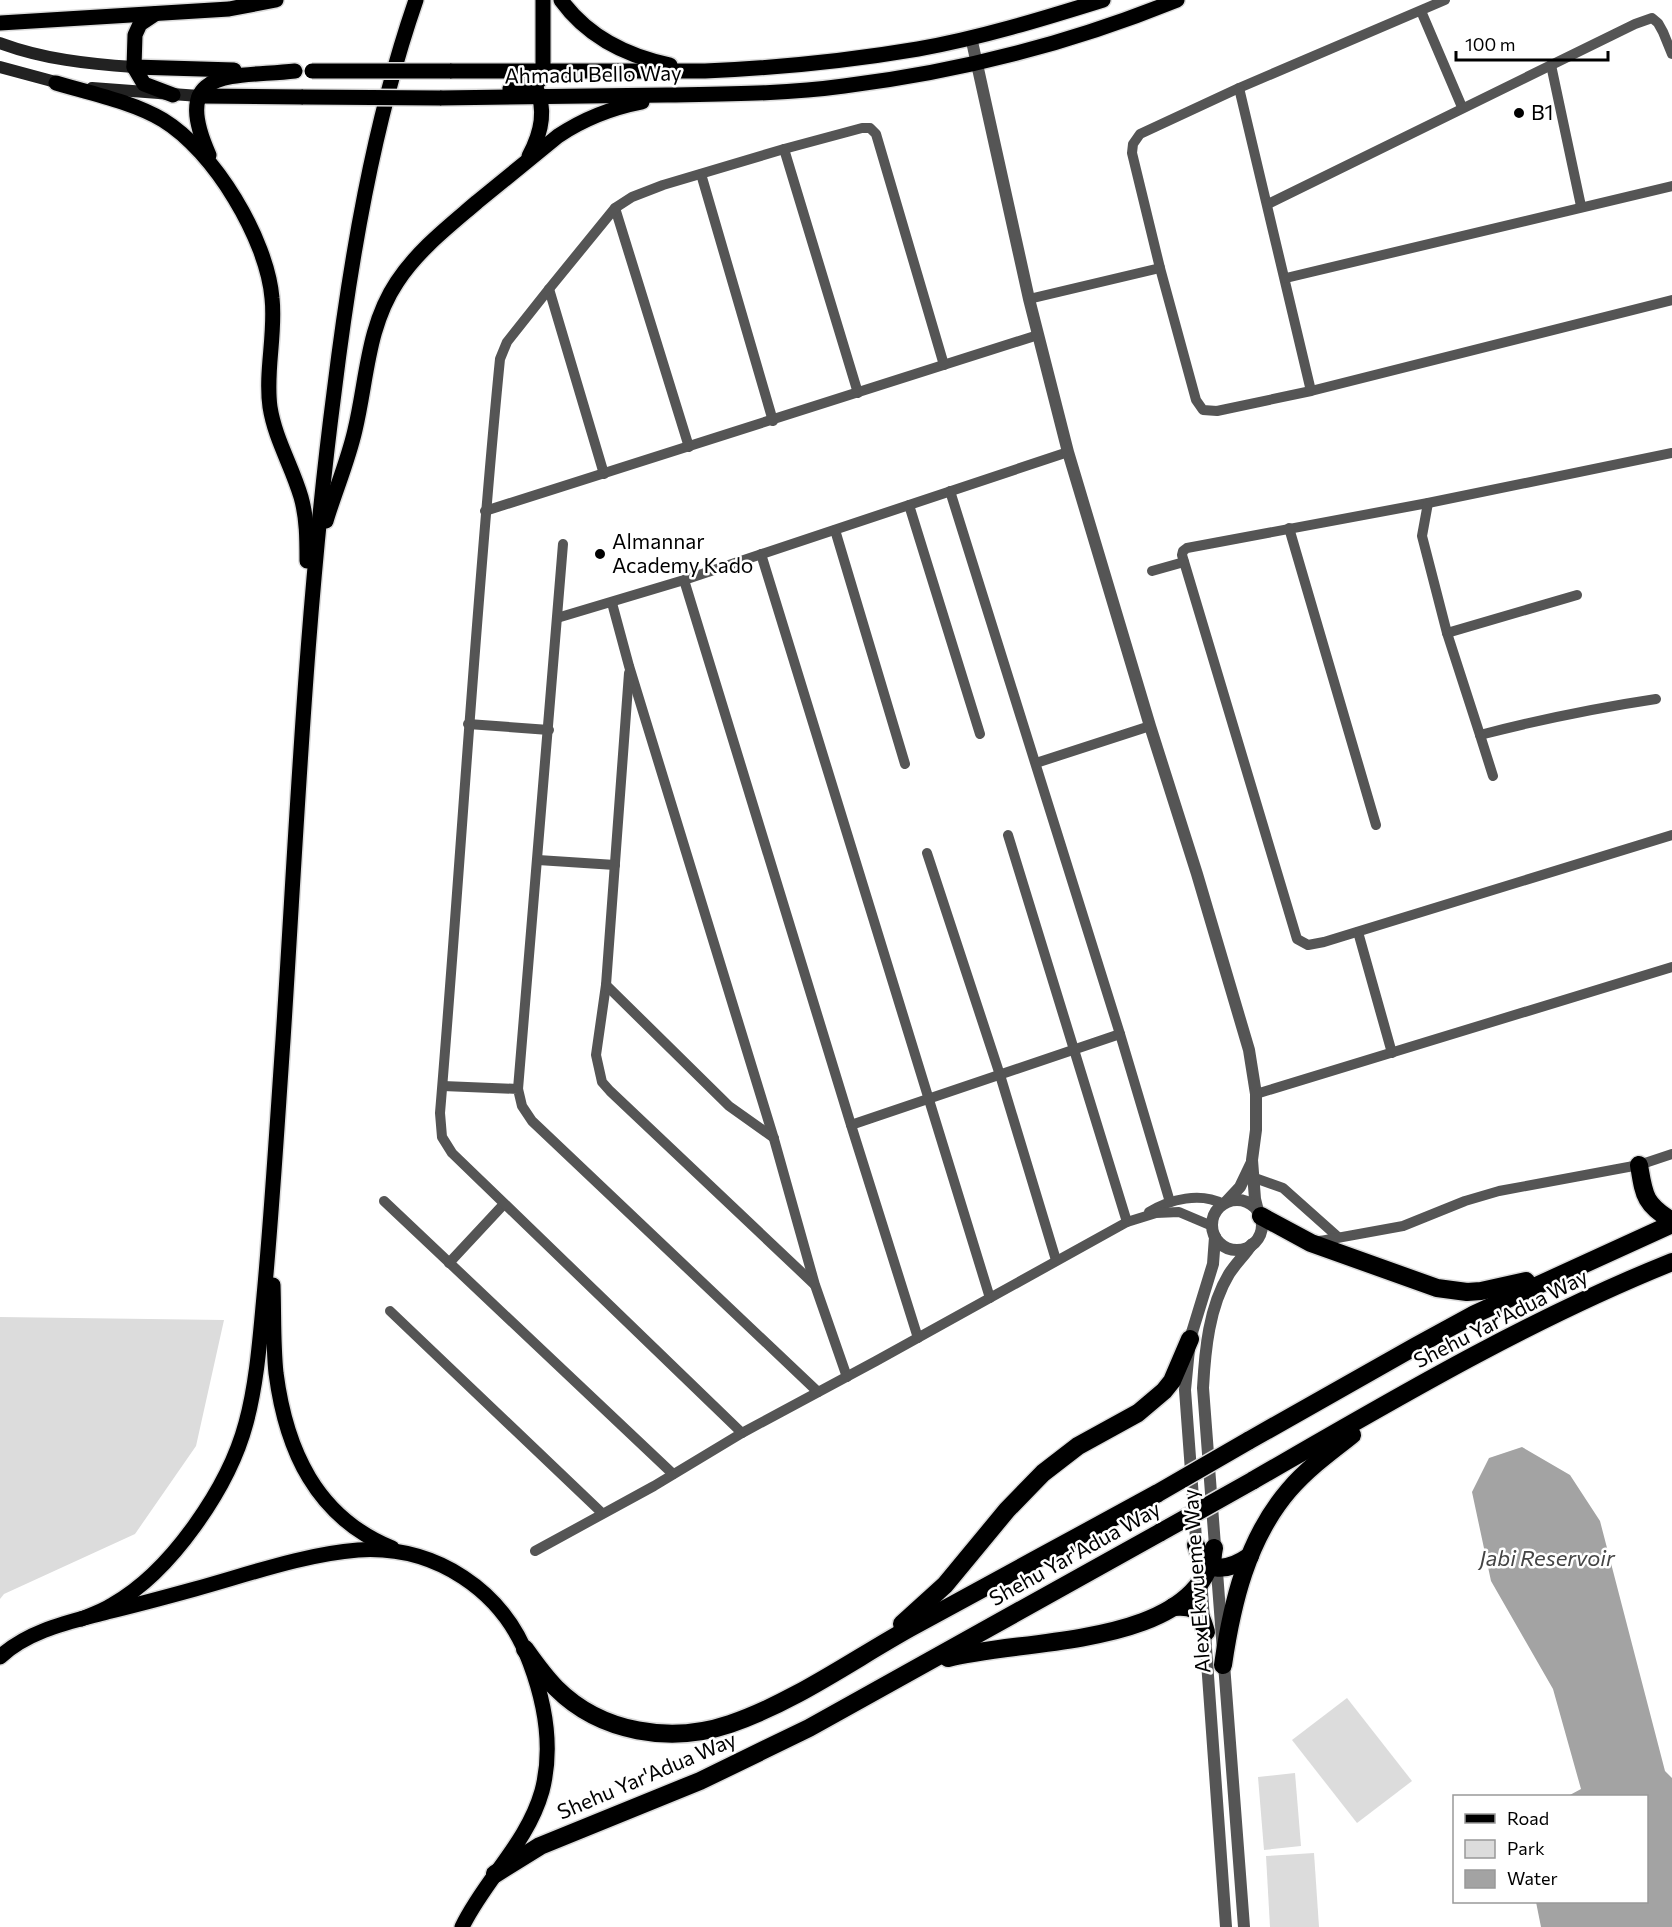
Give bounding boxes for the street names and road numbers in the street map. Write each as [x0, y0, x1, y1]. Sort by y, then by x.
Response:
street label: Ahmadu Bello Way [504, 59, 682, 88]
street label: Shehu Yar'Adua Way [1409, 1263, 1592, 1372]
street label: Alex Ekwueme Way [1177, 1488, 1214, 1674]
street label: Shehu Yar'Adua Way [984, 1495, 1164, 1610]
street label: Shehu Yar'Adua Way [553, 1726, 740, 1824]

